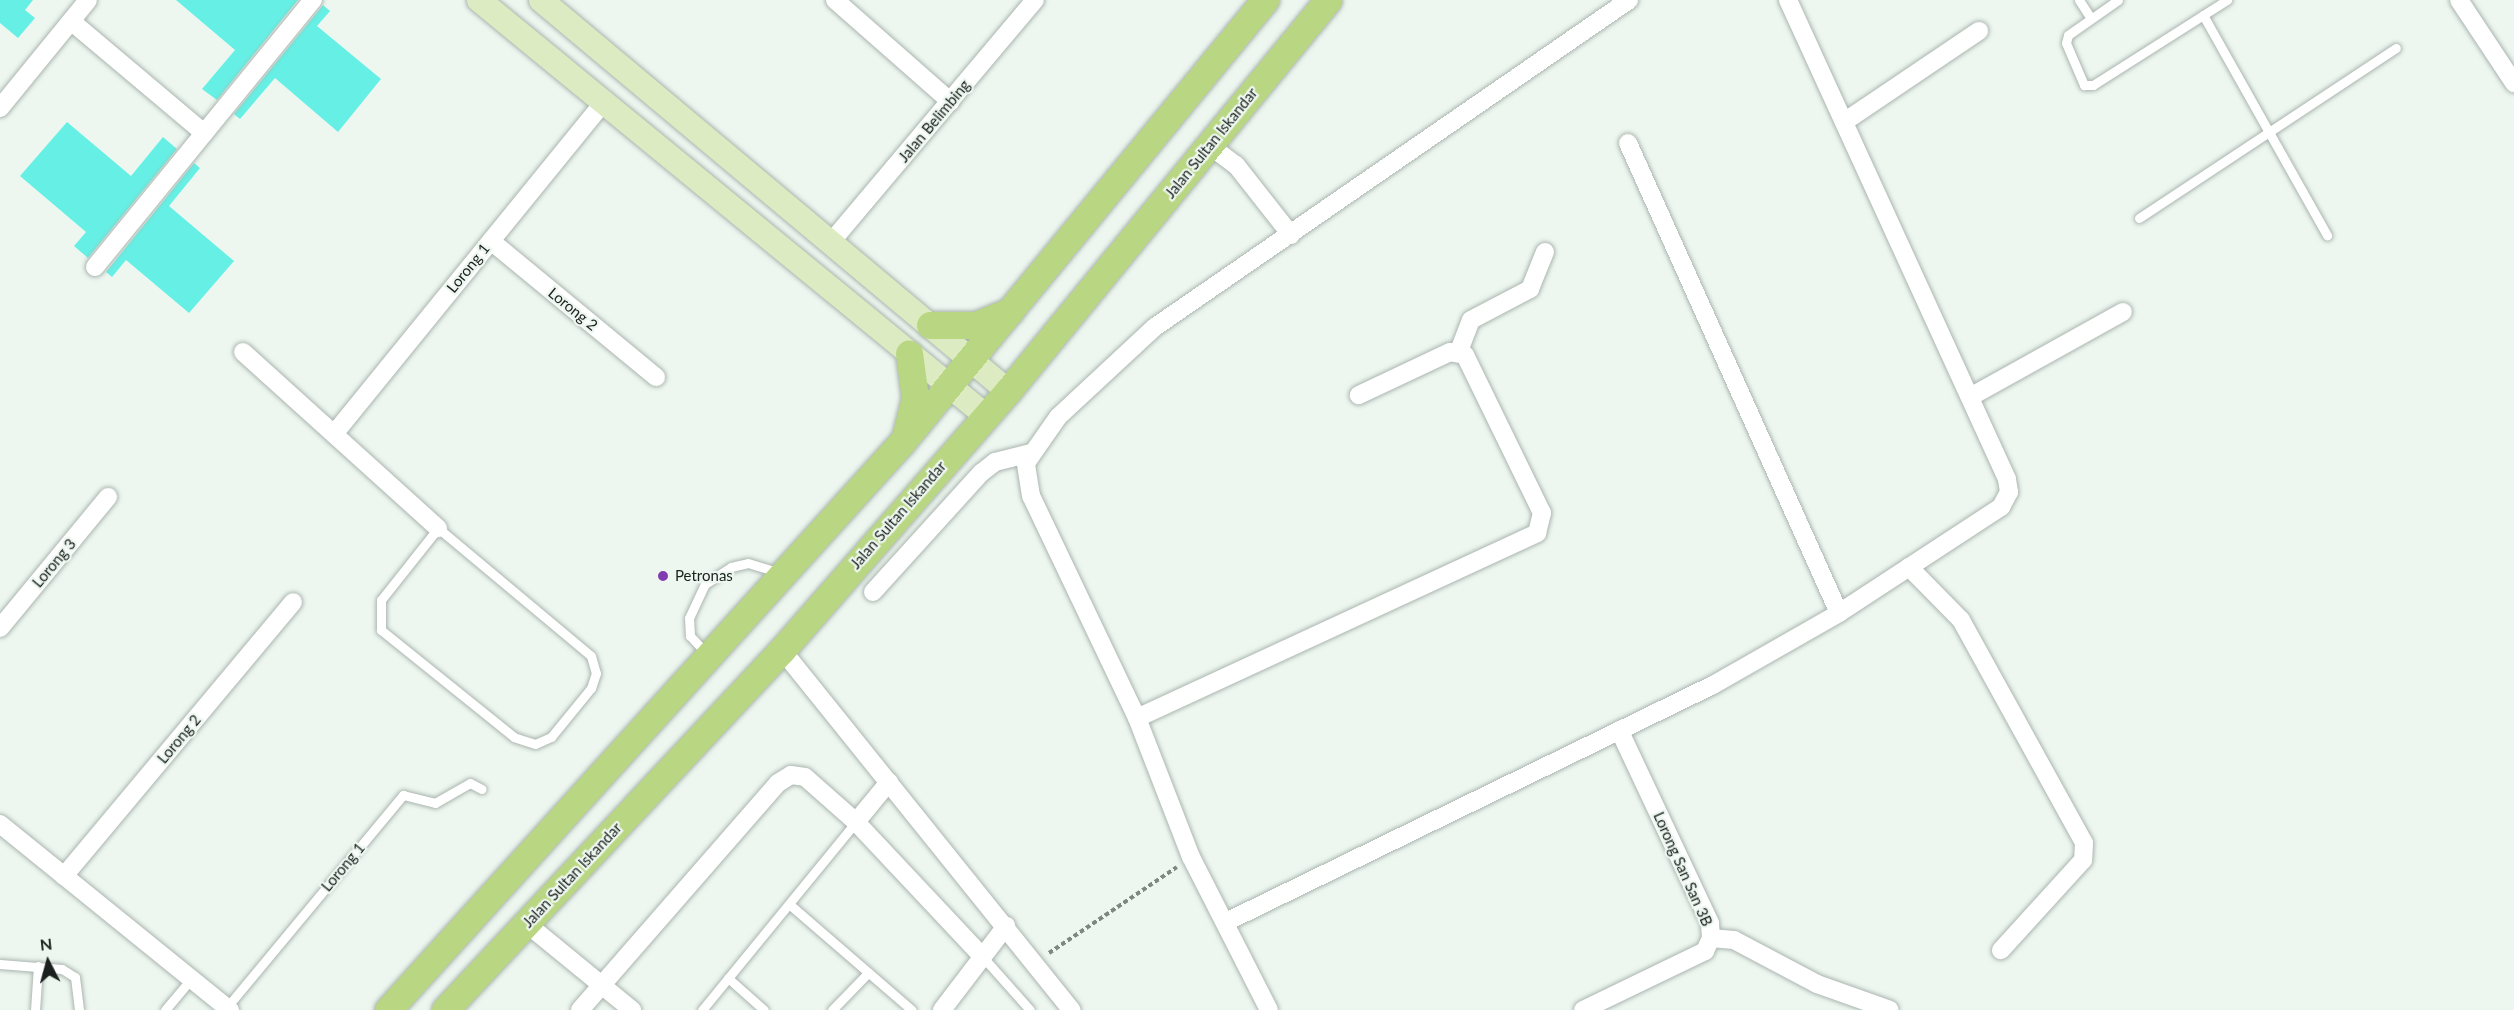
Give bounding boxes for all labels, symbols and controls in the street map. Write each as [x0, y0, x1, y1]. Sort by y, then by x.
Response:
street label: Jalan Belimbing [894, 76, 974, 166]
street label: Jalan Sultan Iskandar [1161, 84, 1261, 202]
street label: Lorong 1 [443, 240, 493, 296]
street label: Lorong 2 [545, 284, 601, 334]
street label: Jalan Sultan Iskandar [846, 457, 950, 573]
street label: Lorong 3 [28, 535, 80, 591]
place label: Petronas [675, 567, 733, 585]
marker: Petronas [656, 569, 670, 583]
street label: Lorong 2 [153, 711, 205, 767]
street label: Lorong San San 3B [1650, 809, 1716, 929]
street label: Jalan Sultan Iskandar [519, 819, 625, 931]
street label: Lorong 1 [317, 839, 369, 895]
north arrow [18, 932, 78, 992]
text: N [39, 934, 53, 954]

